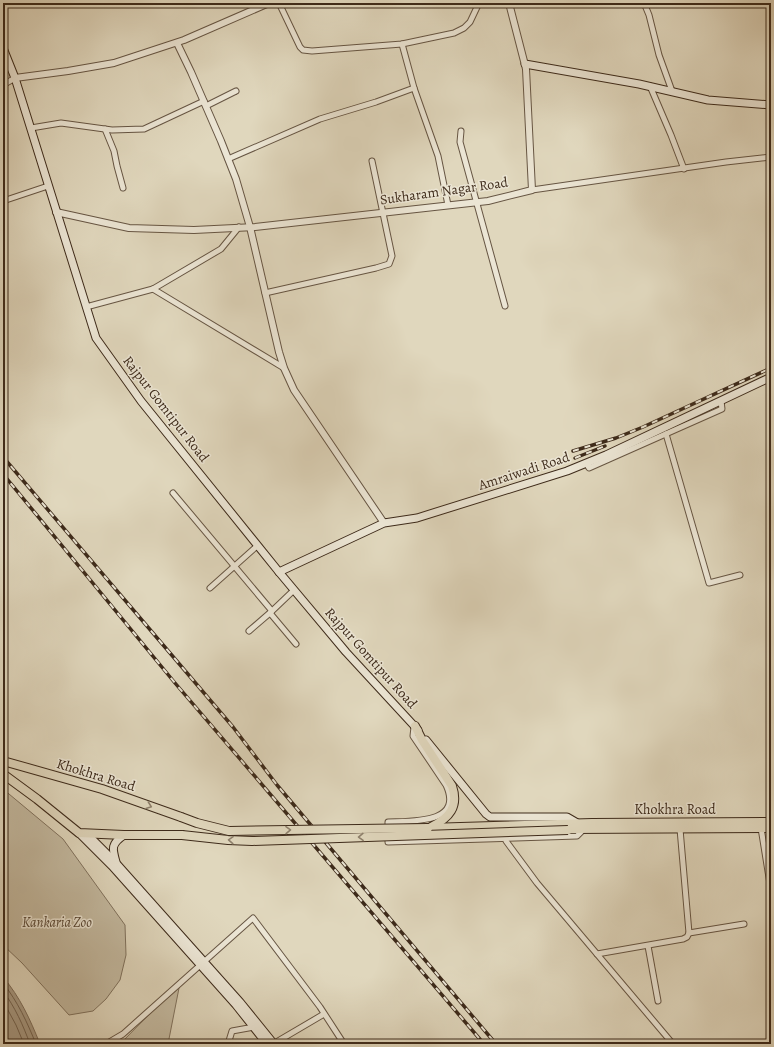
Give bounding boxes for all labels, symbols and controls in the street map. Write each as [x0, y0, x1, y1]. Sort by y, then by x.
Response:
street label: Sukharam Nagar Road [379, 173, 510, 209]
street label: Rajpur Gomtipur Road [119, 352, 214, 466]
street label: Amraiwadi Road [475, 447, 572, 495]
street label: Rajpur Gomtipur Road [320, 603, 422, 713]
street label: Khokhra Road [54, 754, 138, 796]
street label: Khokhra Road [634, 800, 716, 819]
one-way arrow [145, 801, 152, 810]
one-way arrow [285, 826, 291, 834]
one-way arrow [358, 833, 364, 842]
one-way arrow [228, 836, 234, 845]
park label: Kankaria Zoo [22, 913, 92, 932]

